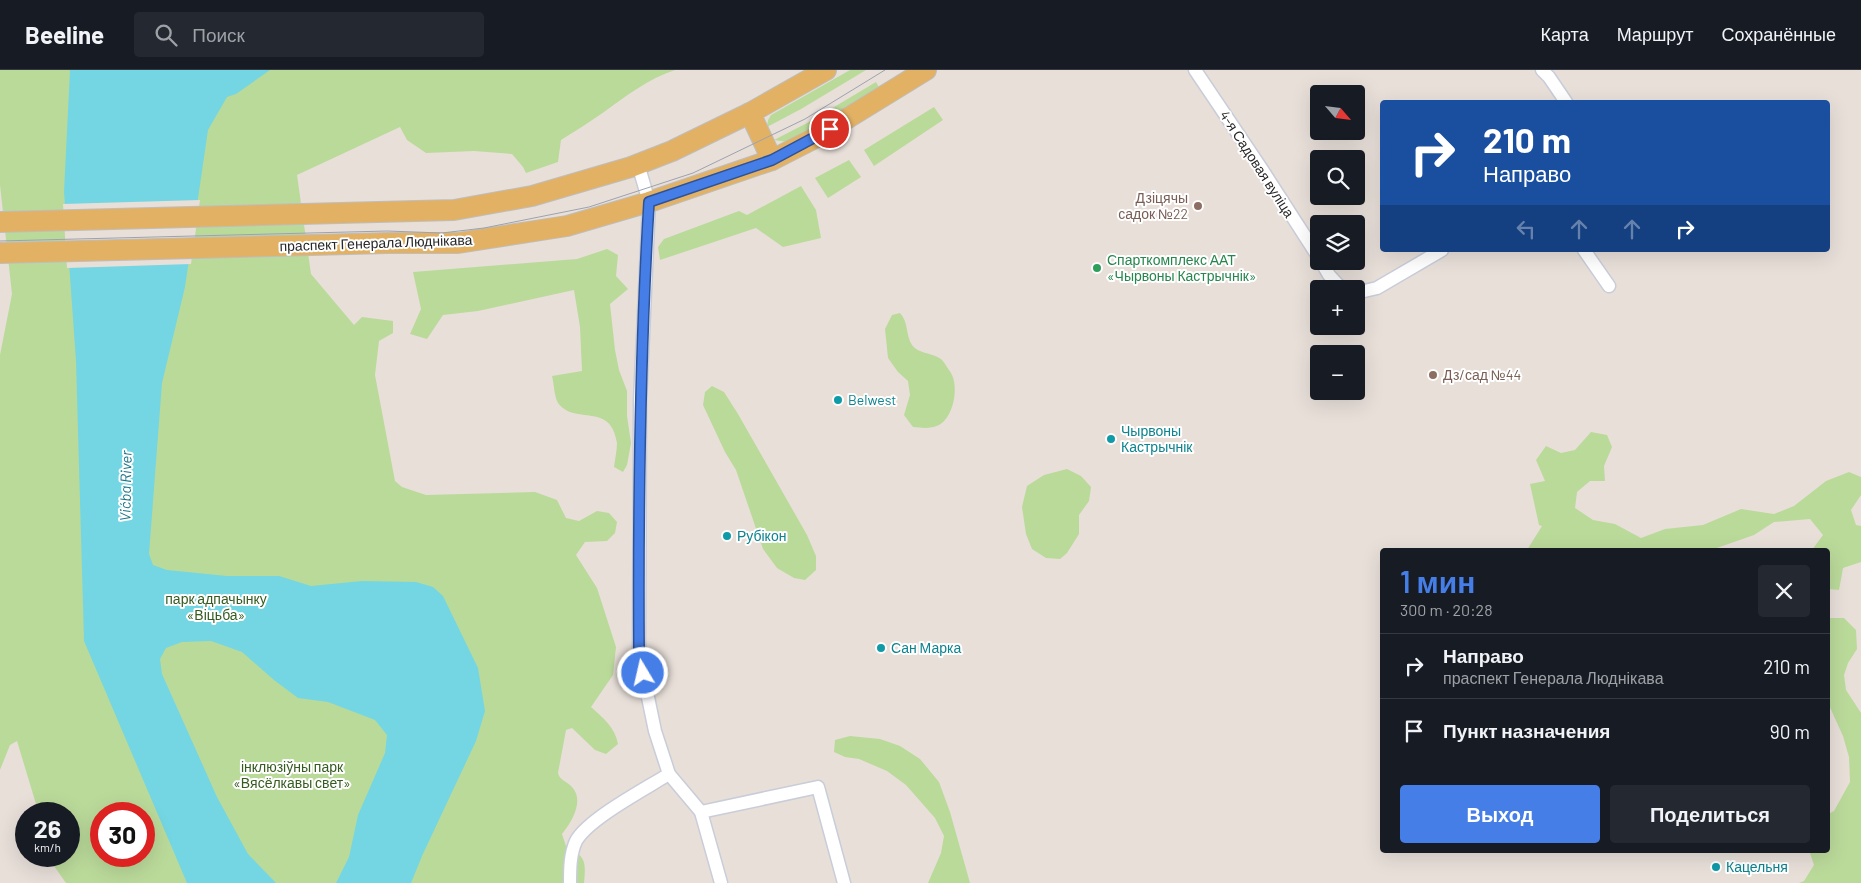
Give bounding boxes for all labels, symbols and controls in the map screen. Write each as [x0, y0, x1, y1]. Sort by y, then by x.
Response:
search box [134, 12, 484, 57]
text: Beeline [25, 20, 104, 49]
icon: search [152, 21, 180, 49]
text: Поиск [192, 23, 245, 46]
text: Карта [1541, 23, 1589, 45]
text: Маршрут [1617, 23, 1693, 45]
text: Сохранённые [1721, 23, 1836, 45]
north arrow [1310, 85, 1365, 140]
map controls [1310, 85, 1365, 400]
street label: 4-я Садовая вуліца [1217, 107, 1298, 221]
pin [809, 108, 851, 150]
icon: arrive [816, 115, 844, 143]
text: 210 m [1483, 118, 1571, 160]
icon: right [1400, 120, 1465, 185]
button: search [1310, 150, 1365, 205]
text: Направо [1483, 160, 1571, 186]
place label: Дзіцячы садок №22 [1118, 189, 1188, 222]
marker: Дзіцячы садок №22 [1192, 200, 1204, 212]
button: layers [1310, 215, 1365, 270]
icon: left [1512, 215, 1540, 243]
icon: ahead [1565, 215, 1593, 243]
icon: ahead [1618, 215, 1646, 243]
icon: right [1671, 215, 1699, 243]
street label: праспект Генерала Люднікава [279, 231, 473, 254]
place label: Спарткомплекс ААТ «Чырвоны Кастрычнік» [1107, 251, 1256, 284]
marker: Спарткомплекс ААТ «Чырвоны Кастрычнік» [1091, 262, 1103, 274]
button: + [1310, 280, 1365, 335]
button: − [1310, 345, 1365, 400]
place label: Дз/сад №44 [1443, 366, 1521, 383]
marker: Дз/сад №44 [1427, 369, 1439, 381]
place label: Belwest [848, 391, 896, 408]
marker: Belwest [832, 394, 844, 406]
place label: Чырвоны Кастрычнік [1121, 422, 1193, 455]
marker: Чырвоны Кастрычнік [1105, 433, 1117, 445]
water label: Vićba River [115, 450, 135, 522]
place label: Рубікон [737, 527, 786, 544]
marker: Рубікон [721, 530, 733, 542]
text: 1 мин [1400, 563, 1475, 599]
button: close [1758, 565, 1810, 617]
park label: парк адпачынку «Віцьба» [165, 590, 267, 623]
text: 300 m · 20:28 [1400, 600, 1492, 619]
place label: Сан Марка [891, 639, 961, 656]
marker: Сан Марка [875, 642, 887, 654]
text: Направо [1443, 644, 1524, 667]
position arrow [616, 646, 668, 698]
icon: right [1400, 652, 1428, 680]
text: 210 m [1763, 655, 1810, 678]
text: праспект Генерала Люднікава [1443, 668, 1664, 687]
icon: arrive [1400, 717, 1428, 745]
text: Пункт назначения [1443, 719, 1610, 742]
text: 90 m [1770, 720, 1810, 743]
park label: інклюзіўны парк «Вясёлкавы свет» [233, 758, 351, 791]
button: Выход [1400, 785, 1600, 843]
button: Поделиться [1610, 785, 1810, 843]
speed limit sign: 30 [90, 802, 155, 867]
text: 26 [34, 813, 61, 843]
text: km/h [34, 840, 61, 854]
place label: Кацельня [1726, 858, 1788, 875]
marker: Кацельня [1710, 861, 1722, 873]

